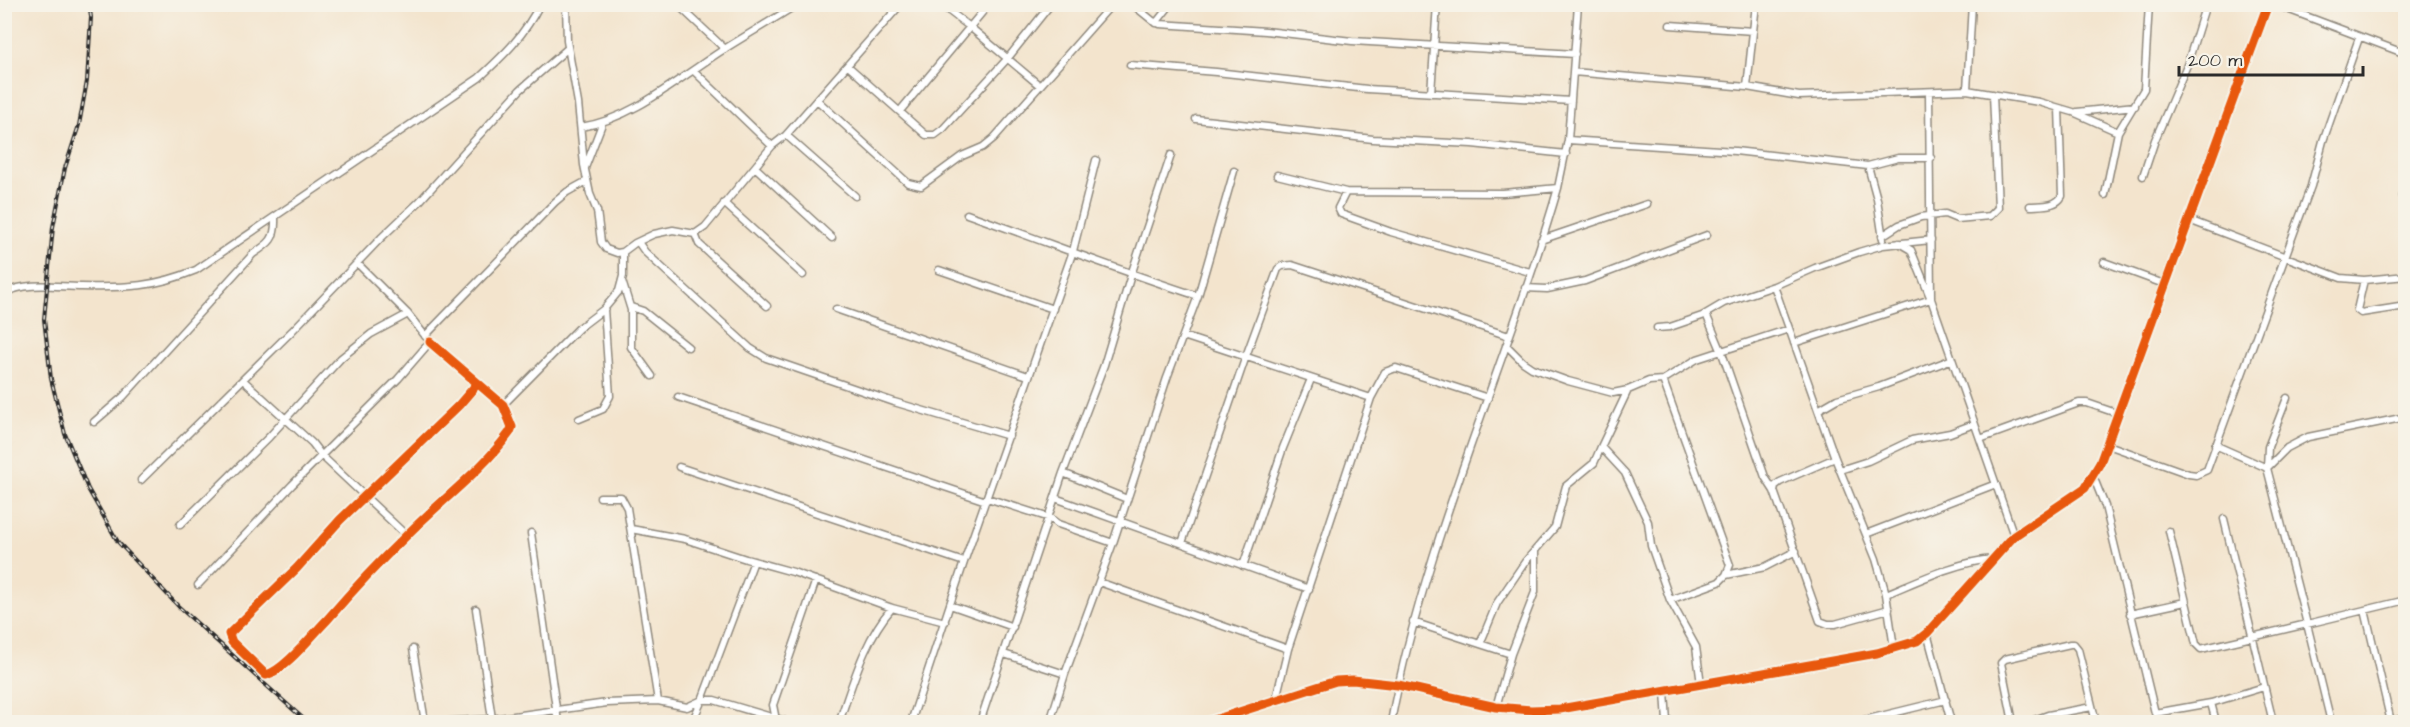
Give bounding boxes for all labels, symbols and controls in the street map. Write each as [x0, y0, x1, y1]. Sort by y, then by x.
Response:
scale bar [2179, 39, 2364, 77]
text: 200 m [2188, 48, 2242, 73]

